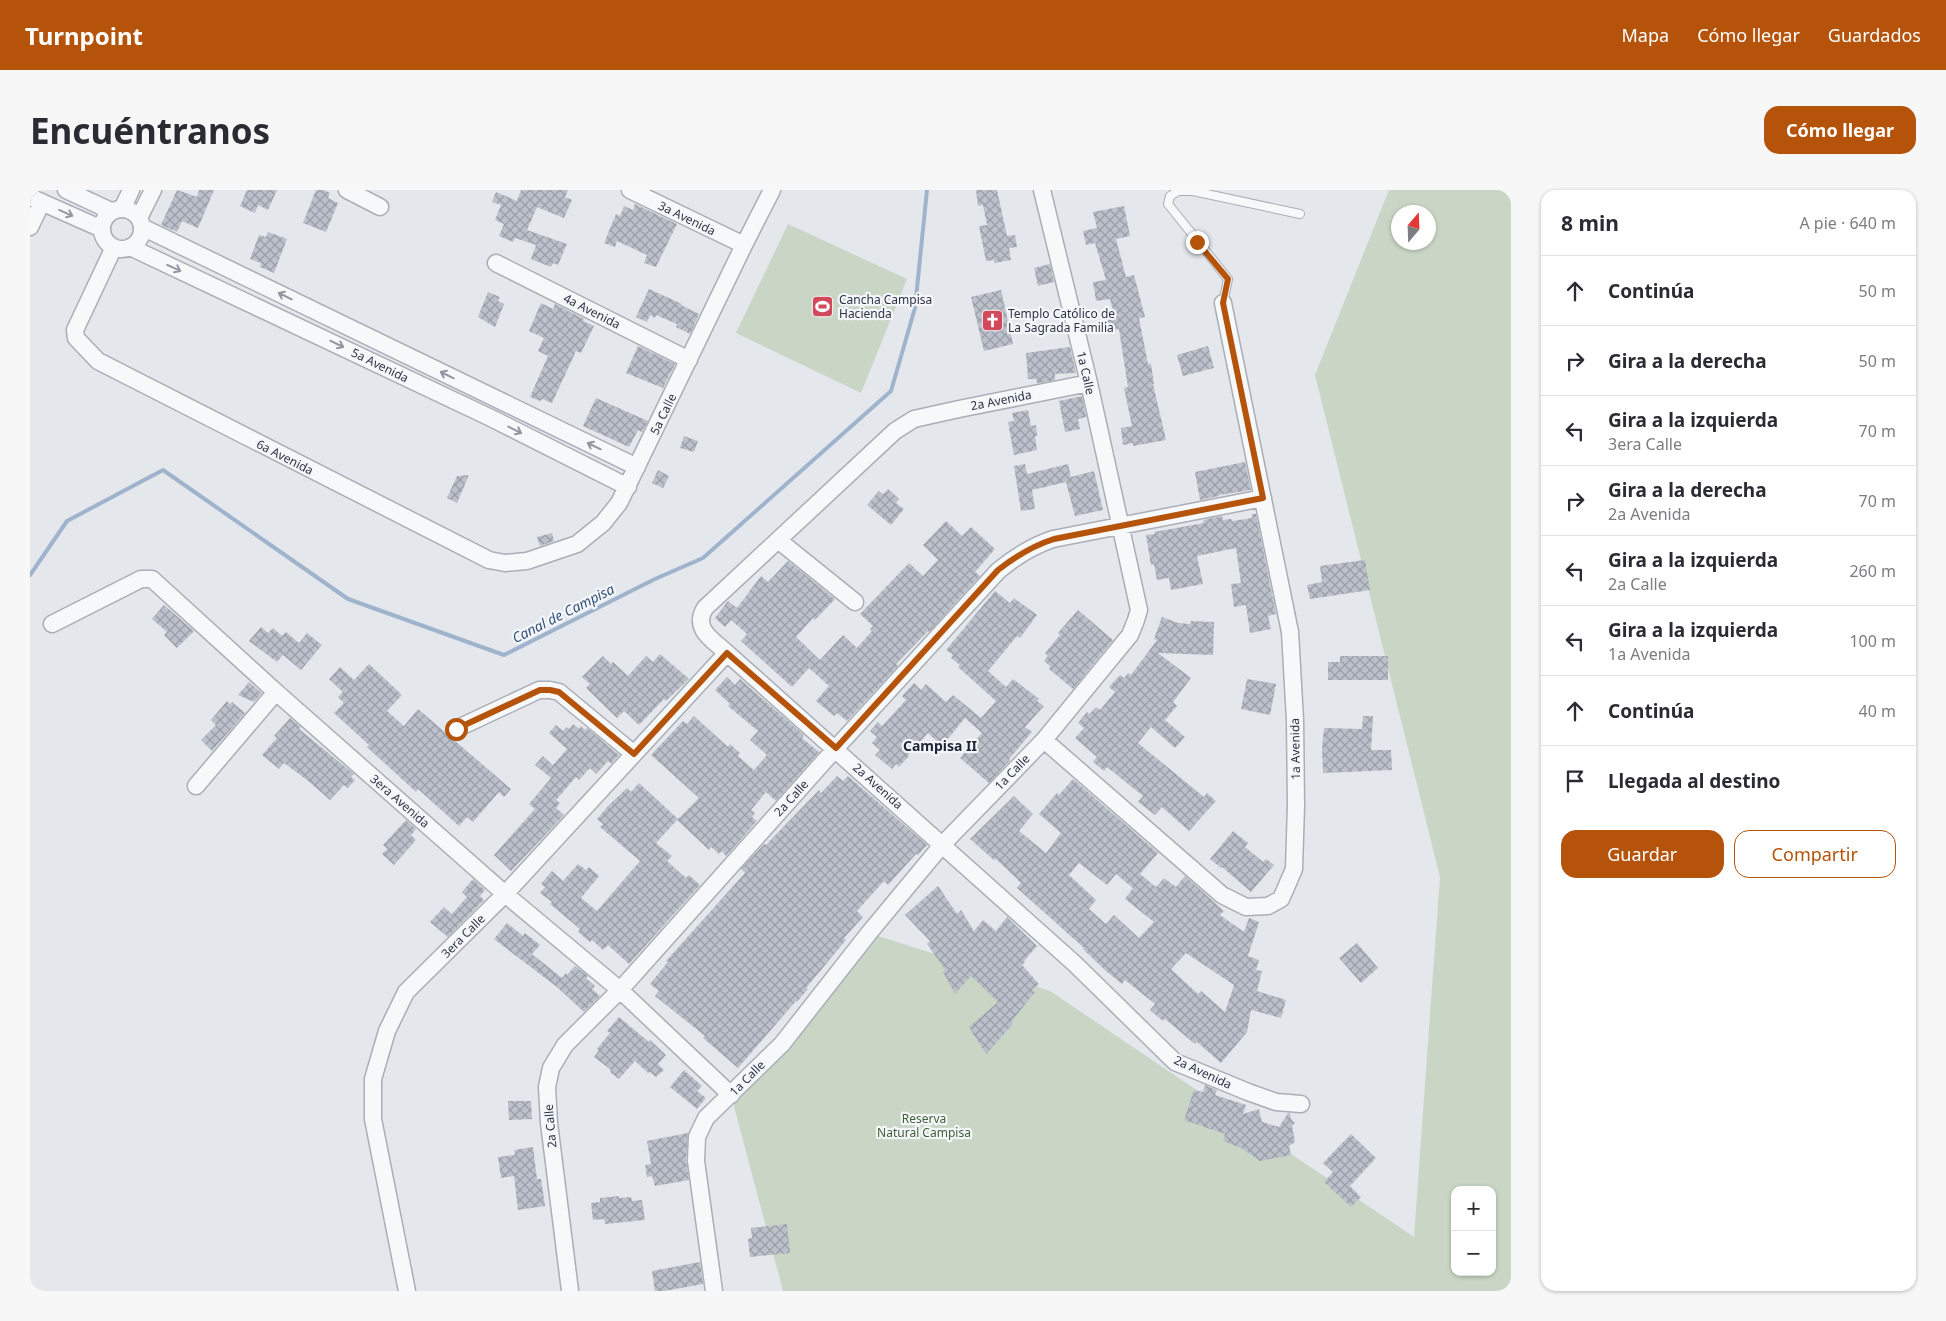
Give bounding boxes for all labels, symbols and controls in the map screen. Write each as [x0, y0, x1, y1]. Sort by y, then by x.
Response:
text: Turnpoint [25, 19, 143, 52]
text: Mapa [1622, 23, 1669, 47]
text: Cómo llegar [1697, 23, 1800, 47]
text: Guardados [1828, 23, 1921, 47]
button: Cómo llegar [1764, 106, 1916, 154]
text: Encuéntranos [30, 107, 270, 154]
street label: 3a Avenida [655, 197, 719, 239]
north arrow [1391, 205, 1436, 250]
one-way arrow [58, 209, 73, 218]
text: 8 min [1561, 209, 1619, 237]
text: A pie · 640 m [1799, 212, 1896, 234]
route end [1186, 231, 1209, 254]
one-way arrow [166, 264, 181, 273]
icon: ahead [1561, 277, 1589, 305]
text: Continúa [1608, 278, 1694, 304]
text: 50 m [1859, 280, 1896, 302]
street label: 4a Avenida [561, 289, 623, 333]
one-way arrow [278, 291, 293, 300]
place label: Cancha Campisa Hacienda [839, 291, 932, 322]
sports icon: Cancha Campisa Hacienda [811, 294, 835, 318]
place label: Templo Católico de La Sagrada Familia [1008, 305, 1115, 336]
church icon: Templo Católico de La Sagrada Familia [980, 308, 1004, 332]
one-way arrow [329, 340, 344, 350]
street label: 5a Avenida [348, 344, 412, 386]
icon: right [1561, 347, 1589, 375]
text: Gira a la derecha [1608, 348, 1767, 374]
street label: 1a Calle [1073, 350, 1099, 397]
text: 50 m [1859, 350, 1896, 372]
one-way arrow [440, 369, 455, 379]
street label: 2a Avenida [969, 386, 1033, 414]
street label: 5a Calle [646, 390, 680, 437]
text: Gira a la izquierda [1608, 407, 1778, 433]
icon: left [1561, 417, 1589, 445]
text: 70 m [1859, 420, 1896, 442]
one-way arrow [507, 426, 522, 435]
text: 3era Calle [1608, 433, 1682, 455]
street label: 6a Avenida [254, 435, 316, 479]
one-way arrow [587, 440, 602, 450]
text: Gira a la derecha [1608, 477, 1767, 503]
icon: right [1561, 487, 1589, 515]
text: 70 m [1859, 490, 1896, 512]
text: 2a Avenida [1608, 503, 1691, 525]
text: Gira a la izquierda [1608, 547, 1778, 573]
icon: left [1561, 557, 1589, 585]
text: 260 m [1849, 560, 1896, 582]
text: 2a Calle [1608, 573, 1667, 595]
water label: Canal de Campisa [509, 579, 617, 647]
text: Gira a la izquierda [1608, 617, 1778, 643]
icon: left [1561, 627, 1589, 655]
text: 100 m [1849, 630, 1896, 652]
text: 1a Avenida [1608, 643, 1691, 665]
icon: ahead [1561, 697, 1589, 725]
text: Continúa [1608, 698, 1694, 724]
text: 40 m [1859, 700, 1896, 722]
route start [445, 718, 468, 741]
street label: 1a Avenida [1286, 718, 1304, 780]
district label: Campisa II [903, 736, 977, 755]
street label: 1a Calle [991, 750, 1034, 794]
street label: 2a Avenida [849, 759, 907, 813]
icon: arrive [1561, 767, 1589, 795]
text: Llegada al destino [1608, 768, 1780, 794]
street label: 3era Avenida [367, 771, 433, 831]
street label: 2a Calle [770, 776, 812, 820]
button: Guardar [1561, 830, 1724, 878]
button: Compartir [1734, 830, 1896, 878]
street label: 3era Calle [437, 910, 489, 962]
street label: 2a Avenida [1171, 1051, 1235, 1093]
street label: 1a Calle [725, 1056, 769, 1100]
street label: 2a Calle [540, 1103, 560, 1149]
park label: Reserva Natural Campisa [877, 1110, 971, 1141]
map controls [1451, 1186, 1496, 1276]
button: + [1451, 1186, 1496, 1231]
button: − [1451, 1231, 1496, 1276]

